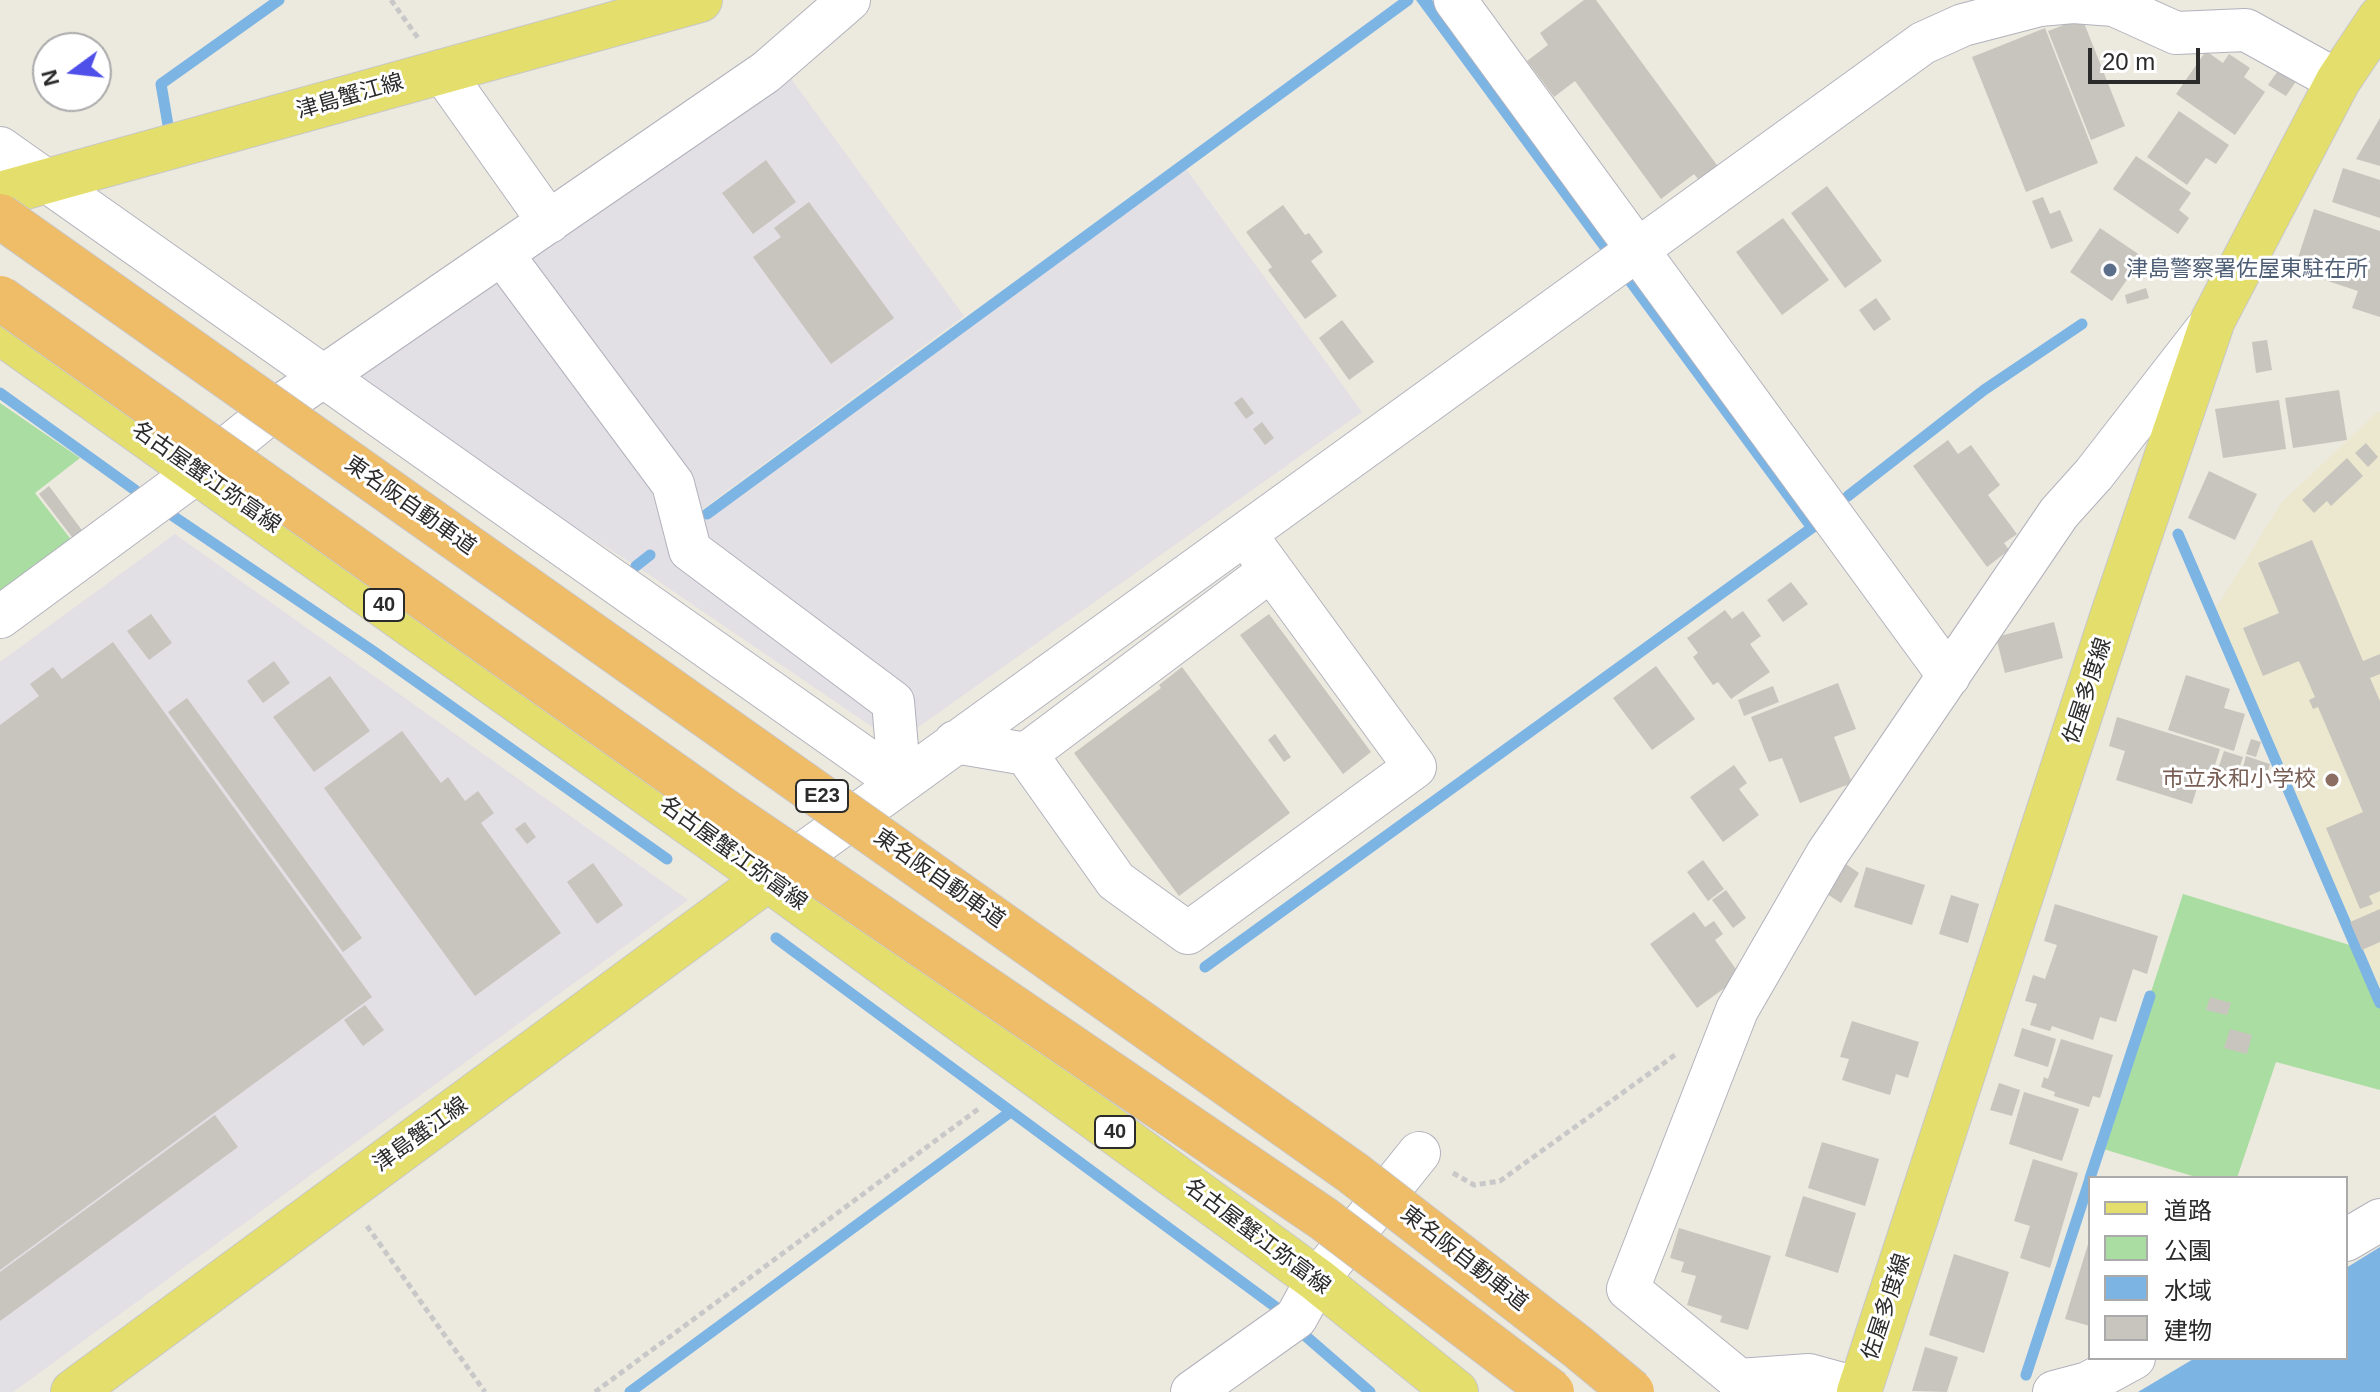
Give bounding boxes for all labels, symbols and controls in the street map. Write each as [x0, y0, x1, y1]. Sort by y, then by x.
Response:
north arrow [32, 32, 112, 112]
scale bar [2092, 32, 2204, 82]
text: 20 m [2102, 48, 2155, 75]
text: N [36, 67, 64, 89]
street label: 津島蟹江線 [293, 69, 407, 125]
place label: 津島警察署佐屋東駐在所 [2126, 257, 2368, 283]
marker: 津島警察署佐屋東駐在所 [2101, 261, 2119, 279]
street label: 名古屋蟹江弥富線 [126, 417, 286, 539]
street label: 東名阪自動車道 [339, 451, 481, 561]
road number: 40 [364, 589, 404, 621]
street label: 佐屋多度線 [2058, 635, 2118, 747]
place label: 市立永和小学校 [2162, 767, 2316, 793]
marker: 市立永和小学校 [2323, 771, 2341, 789]
road number: E23 [796, 780, 848, 812]
street label: 名古屋蟹江弥富線 [654, 792, 812, 916]
street label: 東名阪自動車道 [868, 824, 1010, 934]
street label: 津島蟹江線 [369, 1092, 473, 1178]
road number: 40 [1095, 1116, 1135, 1148]
street label: 名古屋蟹江弥富線 [1179, 1173, 1335, 1301]
legend [2088, 1176, 2348, 1360]
text: 道路 [2164, 1197, 2212, 1224]
street label: 東名阪自動車道 [1395, 1201, 1533, 1317]
text: 公園 [2164, 1237, 2212, 1264]
street label: 佐屋多度線 [1857, 1251, 1917, 1363]
text: 水域 [2164, 1277, 2212, 1304]
text: 建物 [2164, 1317, 2212, 1344]

